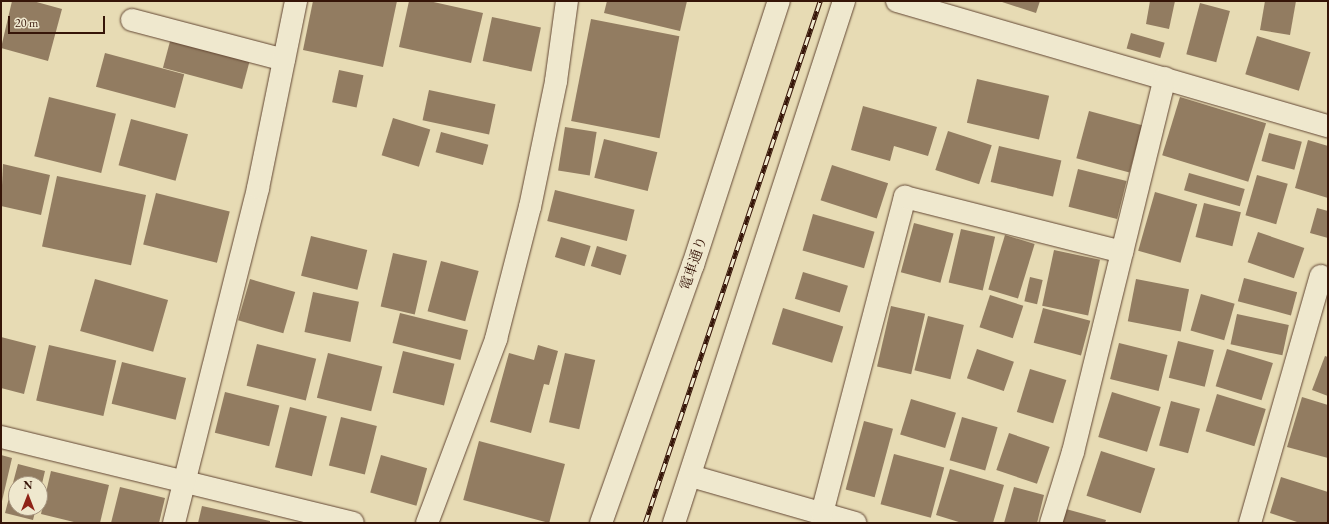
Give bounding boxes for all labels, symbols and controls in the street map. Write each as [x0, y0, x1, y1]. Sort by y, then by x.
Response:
scale bar [10, 8, 107, 34]
text: 20 m [15, 15, 38, 31]
street label: 電車通り [676, 234, 710, 292]
north arrow [8, 476, 48, 516]
text: N [24, 478, 32, 492]

